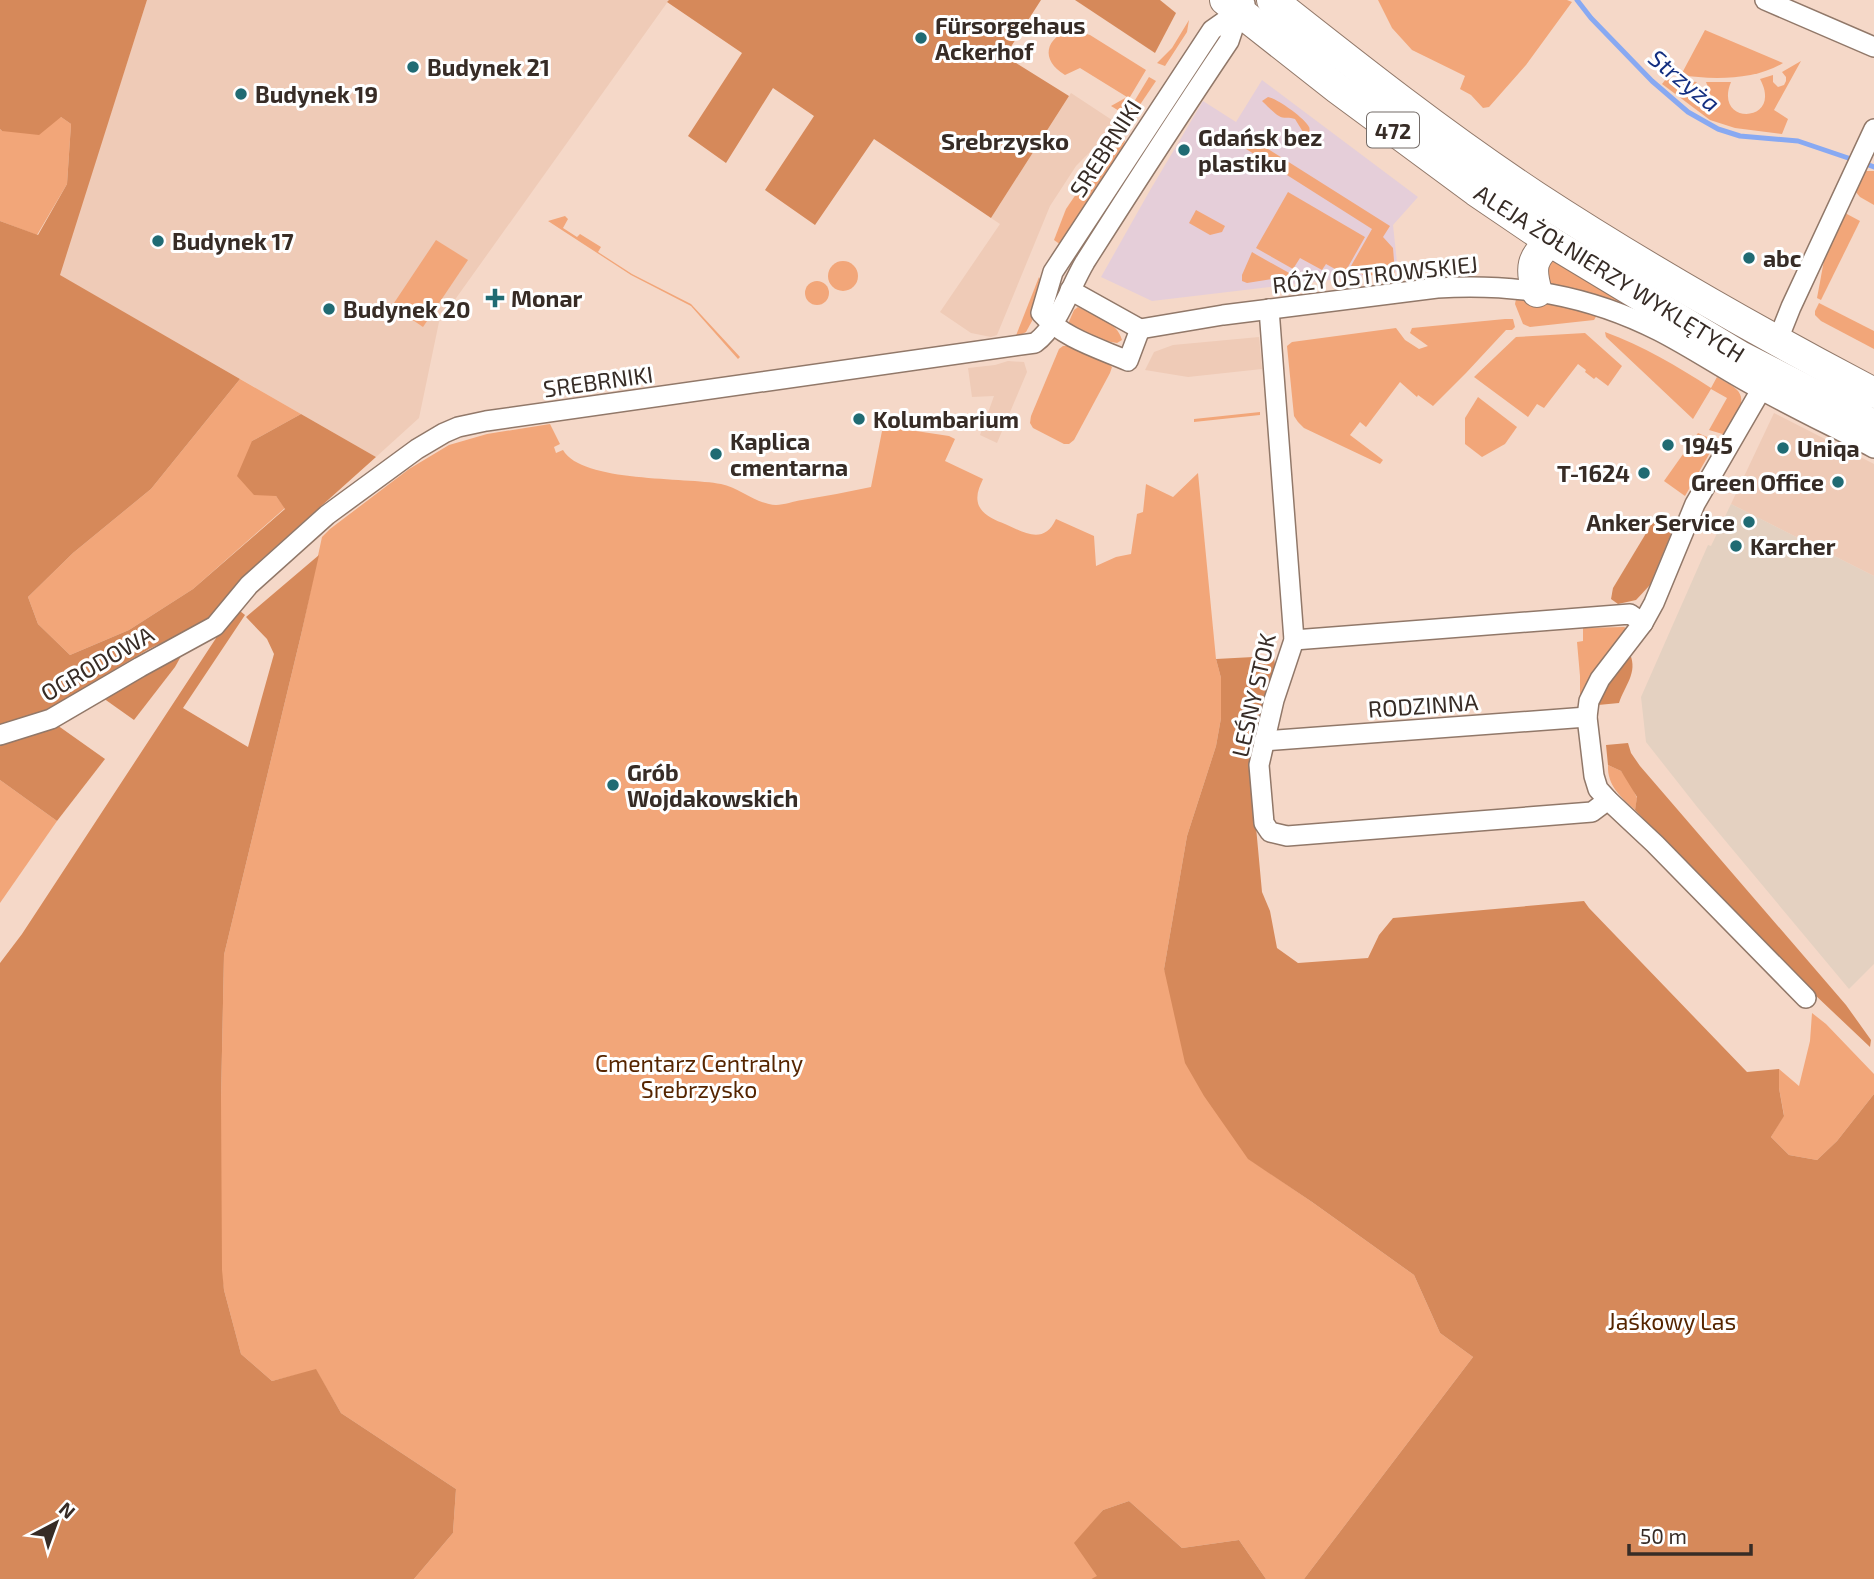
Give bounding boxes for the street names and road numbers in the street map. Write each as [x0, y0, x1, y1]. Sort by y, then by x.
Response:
street label: SREBRNIKI [1063, 94, 1147, 202]
road number: 472 [1367, 113, 1419, 148]
street label: ALEJA ŻOŁNIERZY WYKLĘTYCH [1470, 178, 1750, 368]
street label: RÓŻY OSTROWSKIEJ [1271, 249, 1479, 299]
street label: SREBRNIKI [541, 359, 655, 403]
street label: OGRODOWA [36, 619, 159, 707]
street label: LEŚNY STOK [1225, 630, 1281, 760]
street label: RODZINNA [1367, 687, 1480, 723]

